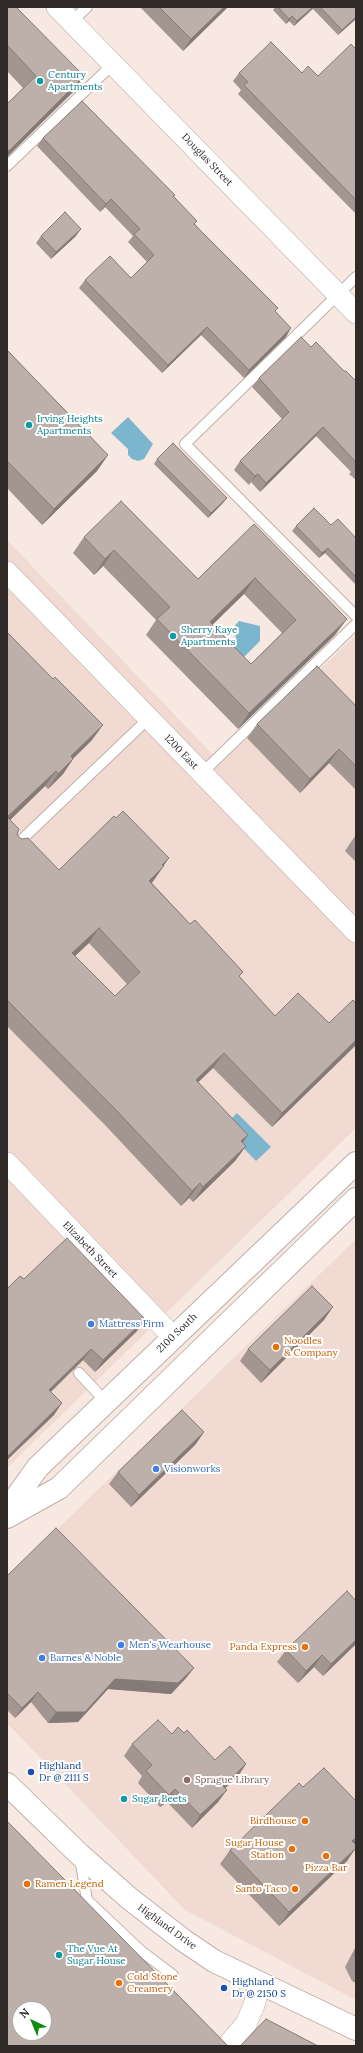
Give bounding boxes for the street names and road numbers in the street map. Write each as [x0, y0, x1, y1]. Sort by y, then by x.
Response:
street label: Douglas Street [179, 131, 235, 189]
street label: 1200 East [161, 732, 201, 772]
street label: Elizabeth Street [60, 1219, 120, 1281]
street label: 2100 South [154, 1311, 200, 1355]
street label: Highland Drive [135, 1902, 199, 1952]

